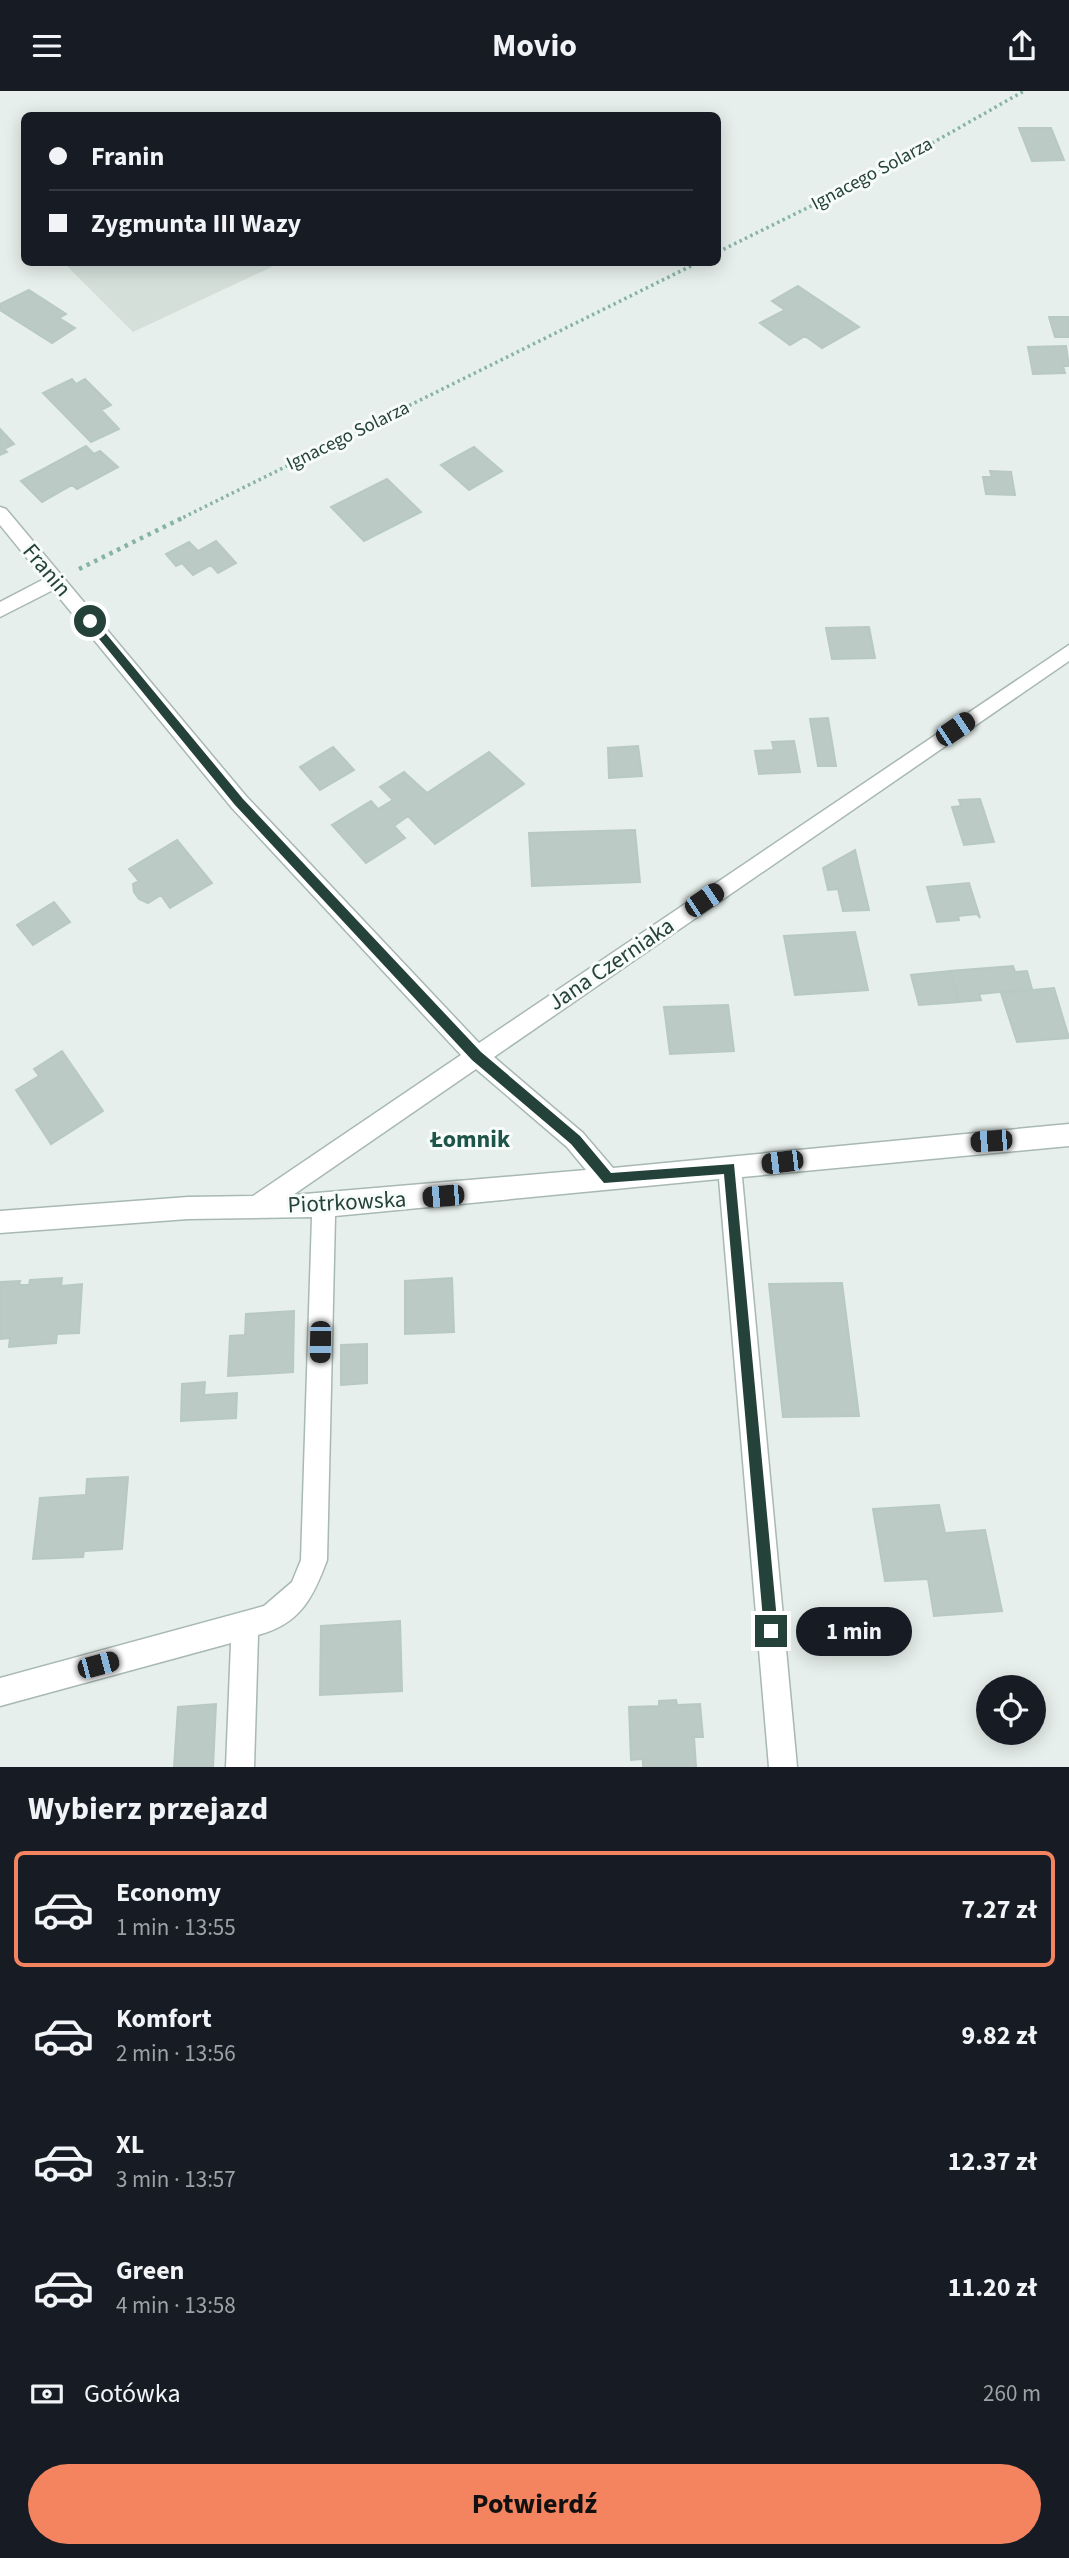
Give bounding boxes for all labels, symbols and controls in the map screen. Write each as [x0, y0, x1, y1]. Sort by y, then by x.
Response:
text: Movio [492, 23, 577, 69]
icon: menu [28, 27, 66, 65]
icon: share [1003, 27, 1041, 65]
street label: Ignacego Solarza [806, 131, 938, 217]
text: Franin [91, 138, 164, 175]
text: Zygmunta III Wazy [91, 205, 301, 242]
street label: Ignacego Solarza [282, 394, 414, 478]
street label: Franin [15, 536, 79, 604]
route start [74, 605, 106, 637]
car [932, 709, 979, 749]
car [681, 880, 728, 920]
street label: Jana Czerniaka [541, 909, 681, 1019]
district label: Łomnik [429, 1122, 511, 1157]
car [970, 1129, 1013, 1153]
car [760, 1149, 805, 1175]
street label: Piotrkowska [287, 1182, 407, 1222]
car [422, 1184, 465, 1208]
car [310, 1321, 331, 1363]
callout: 1 min [796, 1607, 911, 1655]
route end [755, 1615, 787, 1647]
text: 1 min [826, 1615, 882, 1648]
car [75, 1649, 122, 1681]
map controls [976, 1675, 1046, 1745]
button: locate [976, 1675, 1046, 1745]
text: Wybierz przejazd [28, 1786, 268, 1832]
text: Economy [116, 1874, 221, 1911]
icon: car [32, 1878, 95, 1941]
text: 7.27 zł [962, 1891, 1037, 1928]
text: 1 min · 13:55 [116, 1911, 236, 1944]
text: Komfort [116, 2000, 212, 2037]
icon: car [32, 2004, 95, 2067]
text: 9.82 zł [962, 2017, 1037, 2054]
text: 2 min · 13:56 [116, 2037, 236, 2070]
text: XL [116, 2126, 144, 2163]
icon: car [32, 2130, 95, 2193]
text: 12.37 zł [948, 2143, 1037, 2180]
text: 3 min · 13:57 [116, 2163, 236, 2196]
text: Green [116, 2252, 184, 2289]
icon: car [32, 2256, 95, 2319]
text: 11.20 zł [948, 2269, 1037, 2306]
text: 4 min · 13:58 [116, 2289, 236, 2322]
icon: cash [28, 2375, 66, 2413]
text: Gotówka [84, 2375, 181, 2412]
text: 260 m [983, 2377, 1041, 2410]
button: Potwierdź [28, 2464, 1041, 2544]

